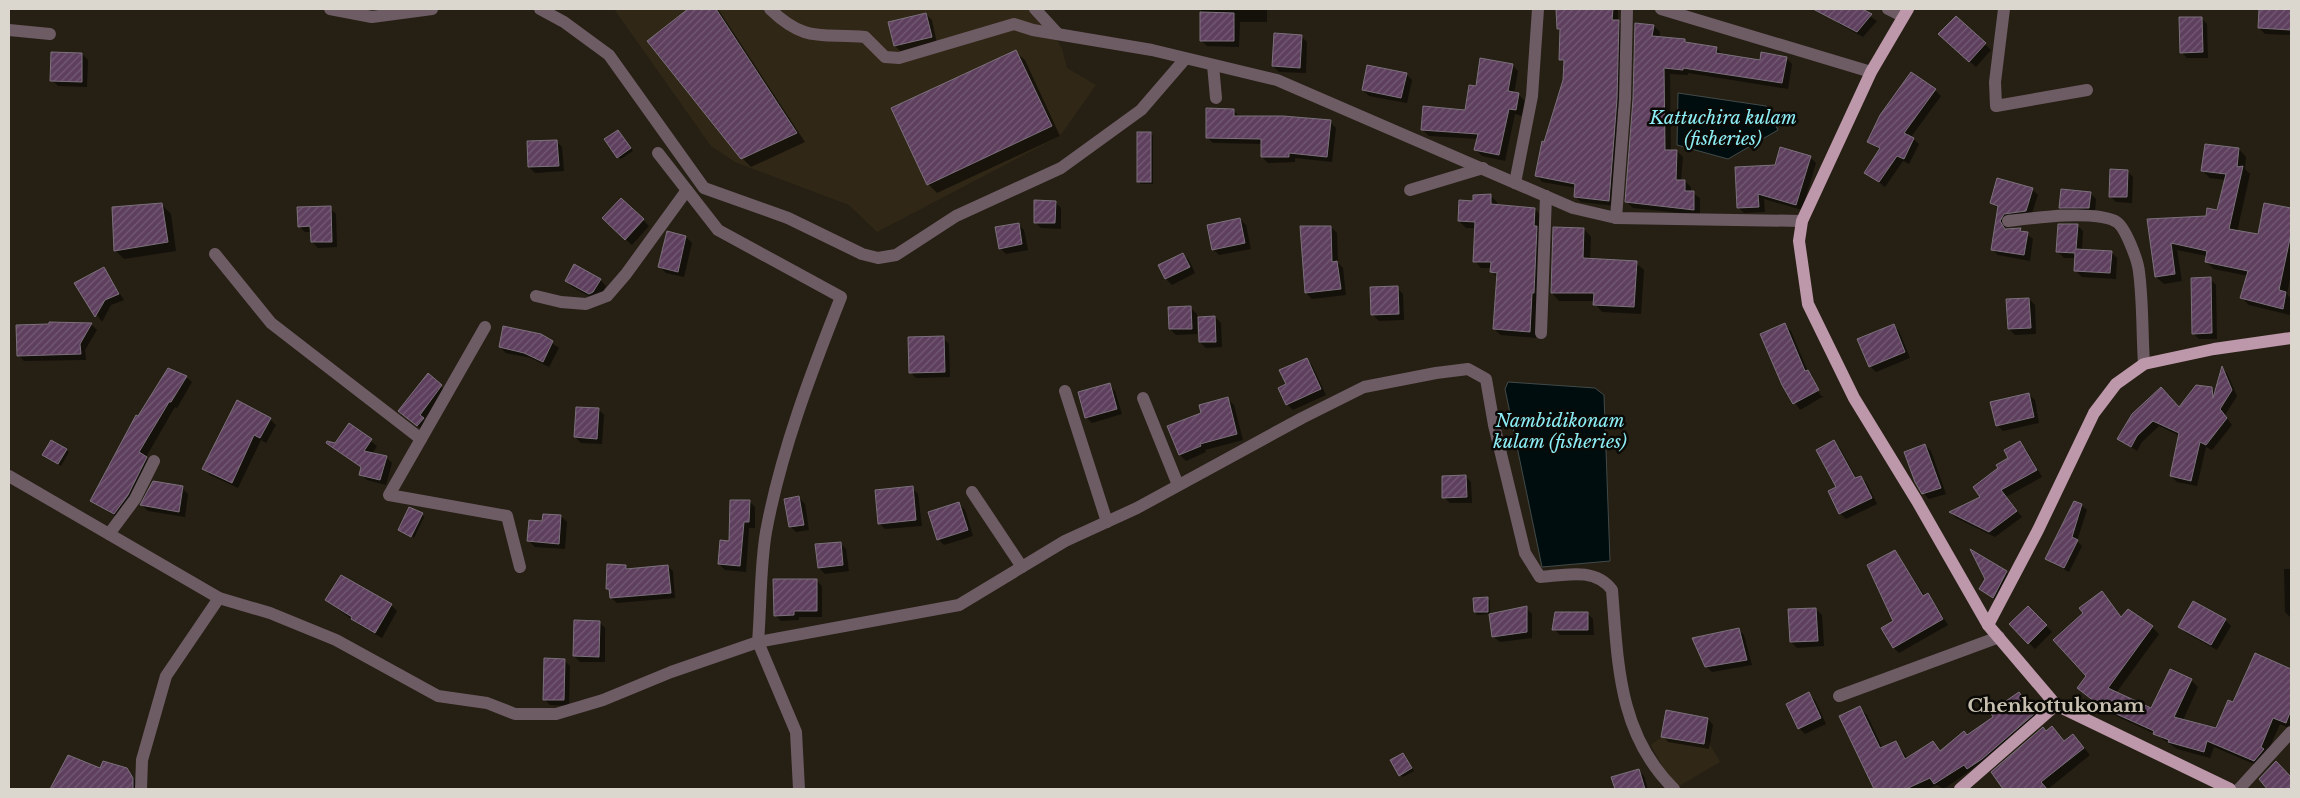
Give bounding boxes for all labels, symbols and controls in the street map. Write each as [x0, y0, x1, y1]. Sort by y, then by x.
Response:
water label: Kattuchira kulam (fisheries) [1648, 107, 1797, 150]
water label: Nambidikonam kulam (fisheries) [1492, 410, 1627, 453]
district label: Chenkottukonam [1967, 694, 2145, 717]

